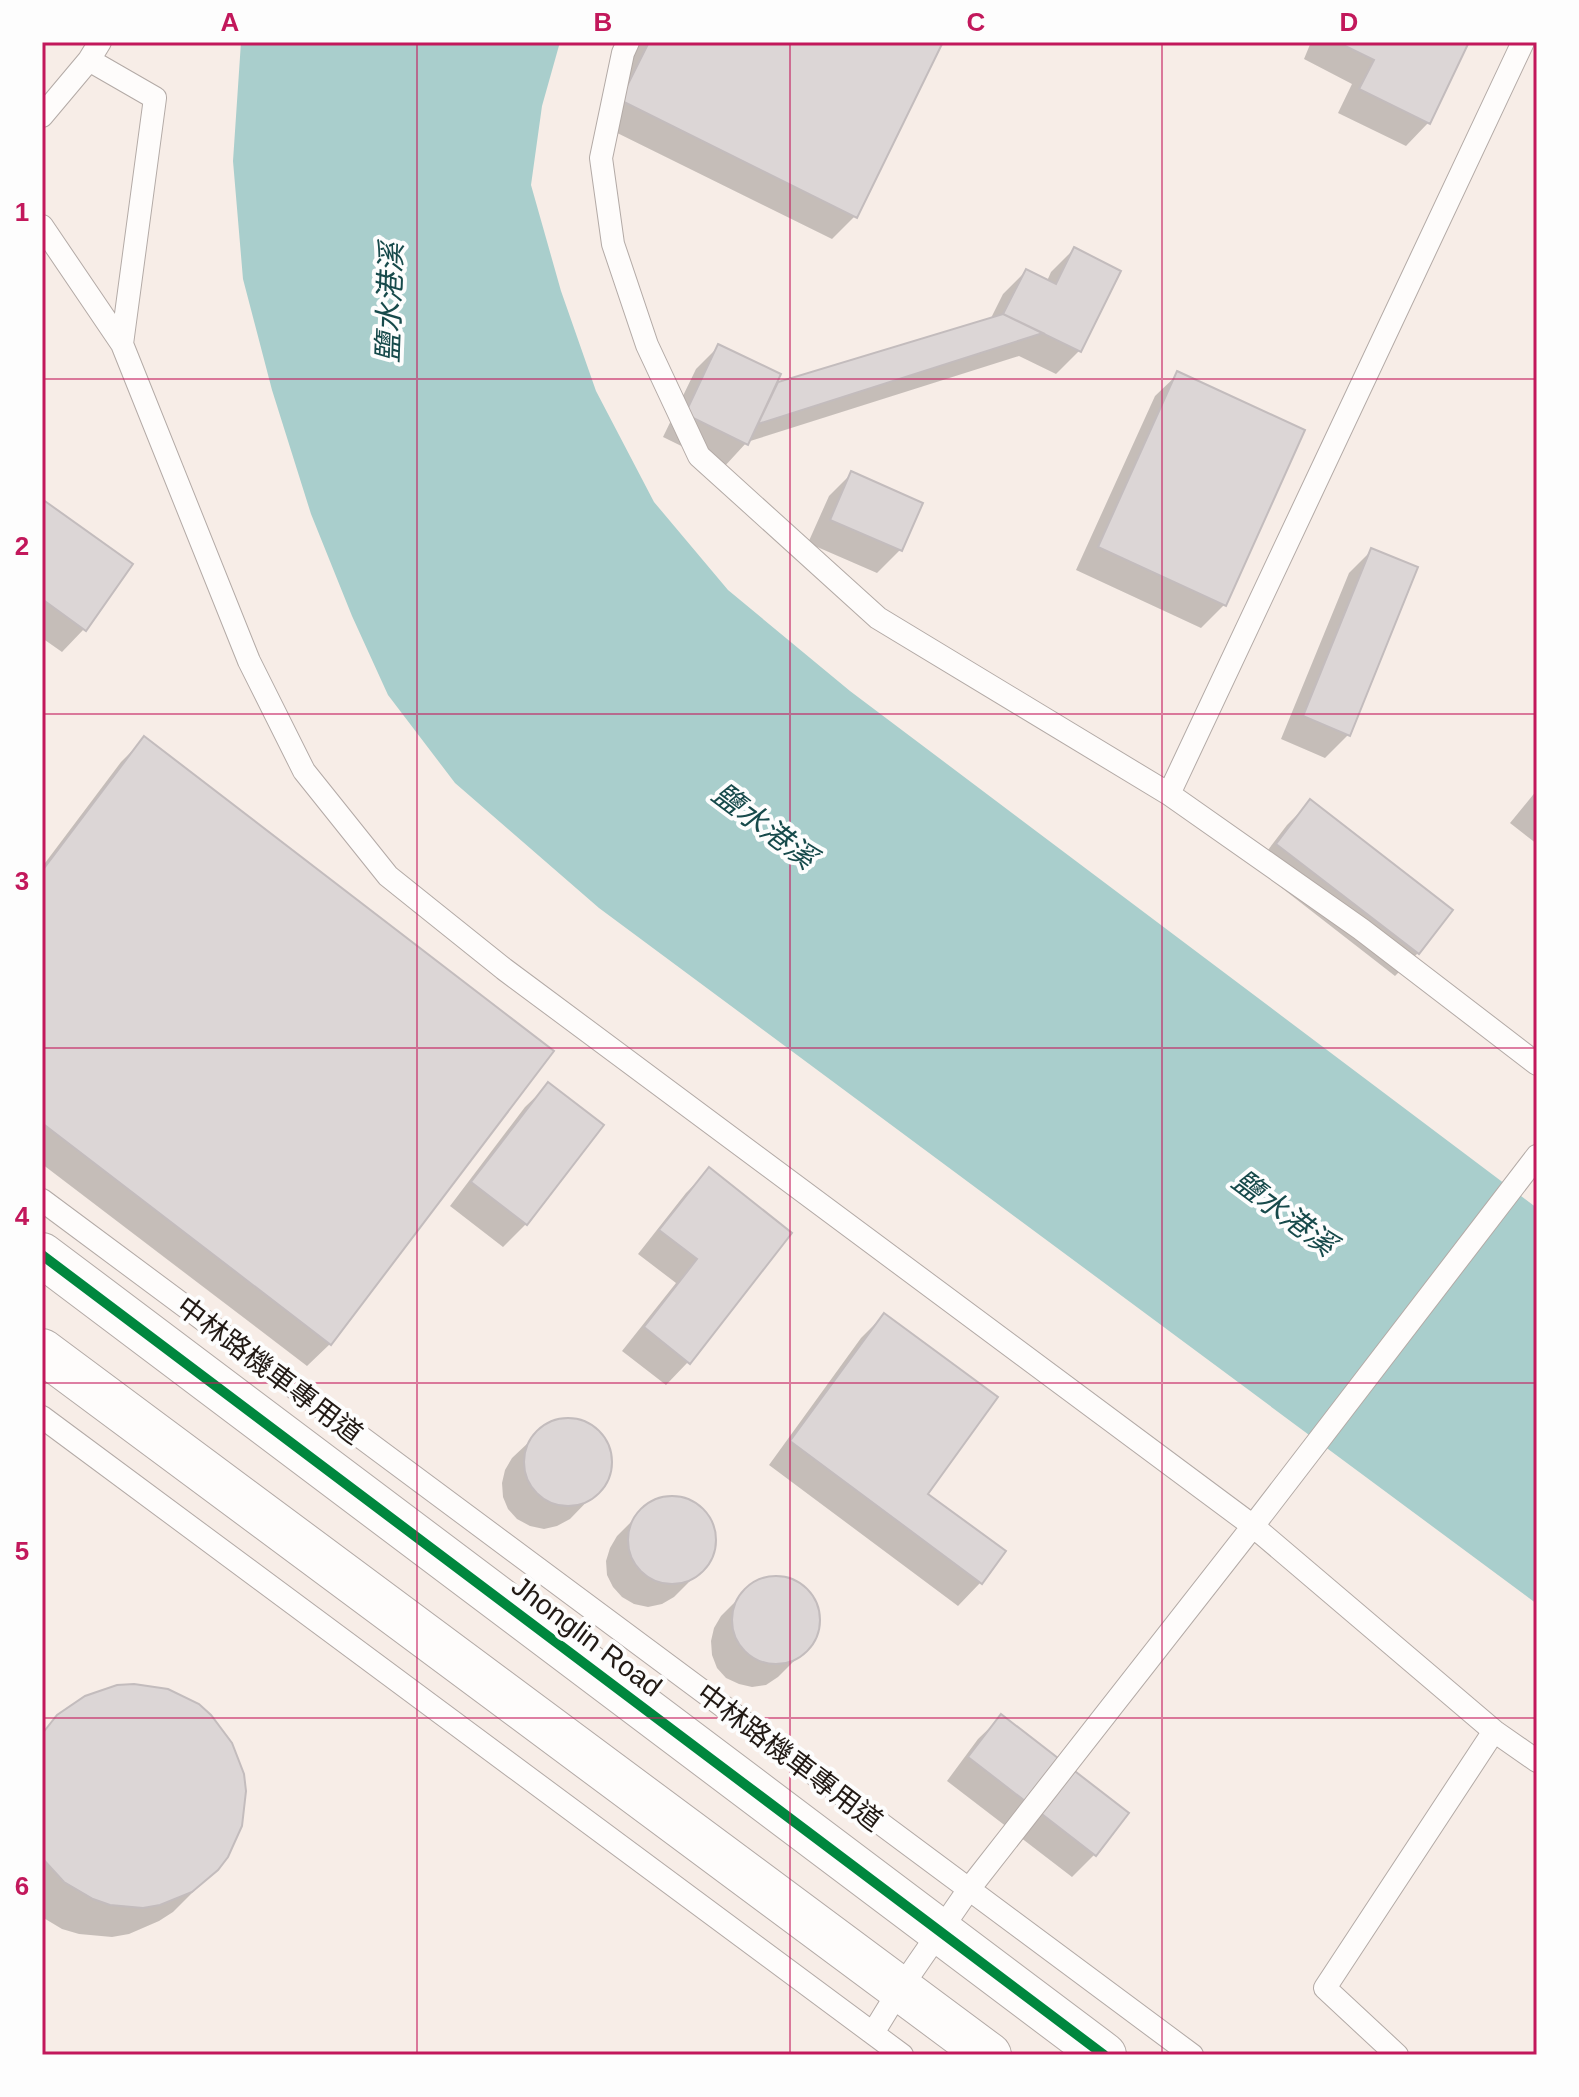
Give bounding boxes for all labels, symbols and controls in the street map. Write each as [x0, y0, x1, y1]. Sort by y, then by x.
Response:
text: A [221, 7, 240, 37]
text: B [594, 7, 612, 37]
text: C [967, 7, 986, 37]
text: D [1340, 7, 1358, 37]
text: 1 [15, 197, 29, 227]
water label: 鹽水港溪 [371, 238, 408, 364]
text: 2 [15, 531, 29, 561]
water label: 鹽水港溪 [706, 776, 825, 877]
text: 3 [15, 866, 29, 896]
water label: 鹽水港溪 [1226, 1163, 1345, 1264]
text: 4 [15, 1201, 30, 1231]
street label: 中林路機車專用道 [171, 1291, 368, 1450]
text: 5 [15, 1536, 29, 1566]
street label: Jhonglin Road [506, 1570, 668, 1703]
street label: 中林路機車專用道 [691, 1678, 888, 1837]
text: 6 [15, 1871, 29, 1901]

